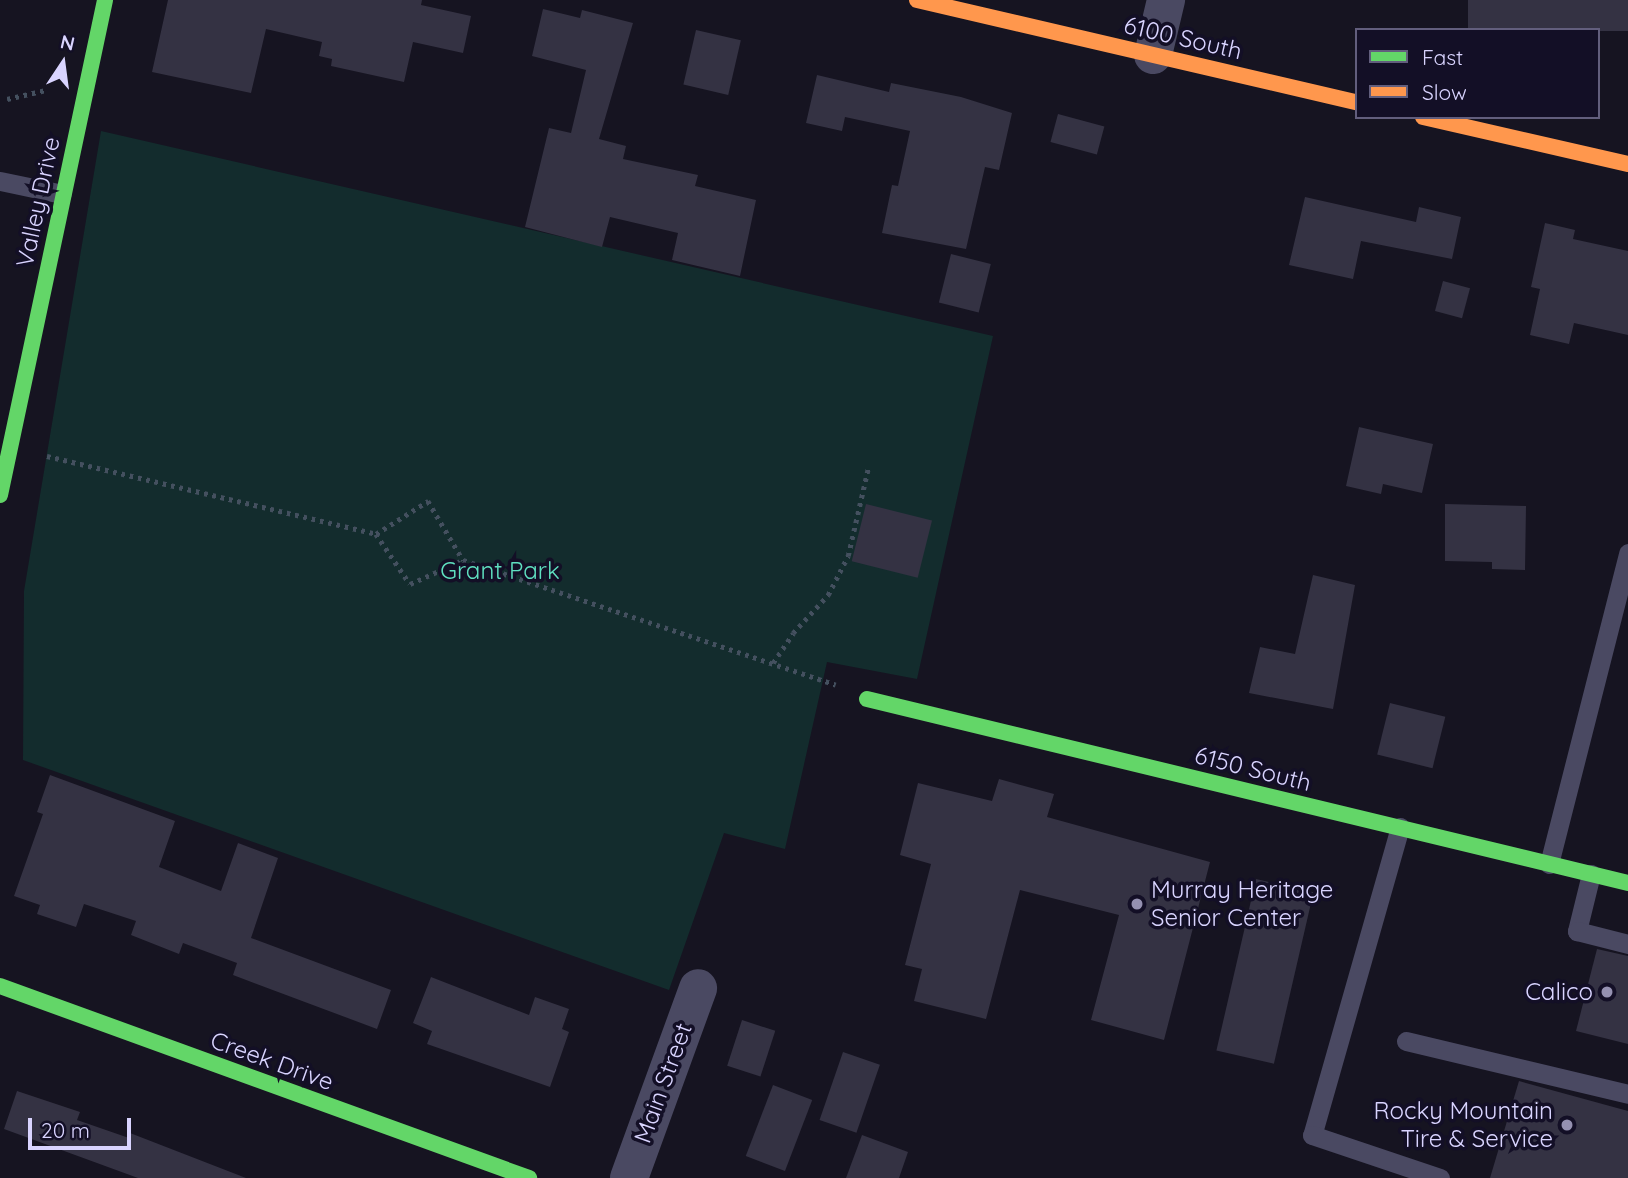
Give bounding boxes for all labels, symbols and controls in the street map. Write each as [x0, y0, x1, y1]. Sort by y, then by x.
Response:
street label: 6100 South [1121, 10, 1245, 66]
north arrow [28, 28, 98, 98]
legend [1355, 28, 1600, 119]
text: N [58, 29, 77, 56]
text: Fast [1422, 44, 1463, 70]
text: Slow [1422, 79, 1467, 105]
street label: Valley Drive [10, 134, 66, 270]
park label: Grant Park [440, 557, 560, 585]
street label: 6150 South [1192, 741, 1314, 797]
place label: Murray Heritage Senior Center [1151, 876, 1333, 932]
marker: Murray Heritage Senior Center [1129, 896, 1145, 912]
place label: Calico [1525, 978, 1593, 1006]
marker: Calico [1599, 984, 1615, 1000]
street label: Main Street [628, 1019, 698, 1147]
street label: Creek Drive [207, 1025, 337, 1097]
place label: Rocky Mountain Tire & Service [1374, 1097, 1553, 1153]
scale bar [32, 1104, 135, 1148]
text: 20 m [41, 1117, 90, 1143]
marker: Rocky Mountain Tire & Service [1559, 1117, 1575, 1133]

